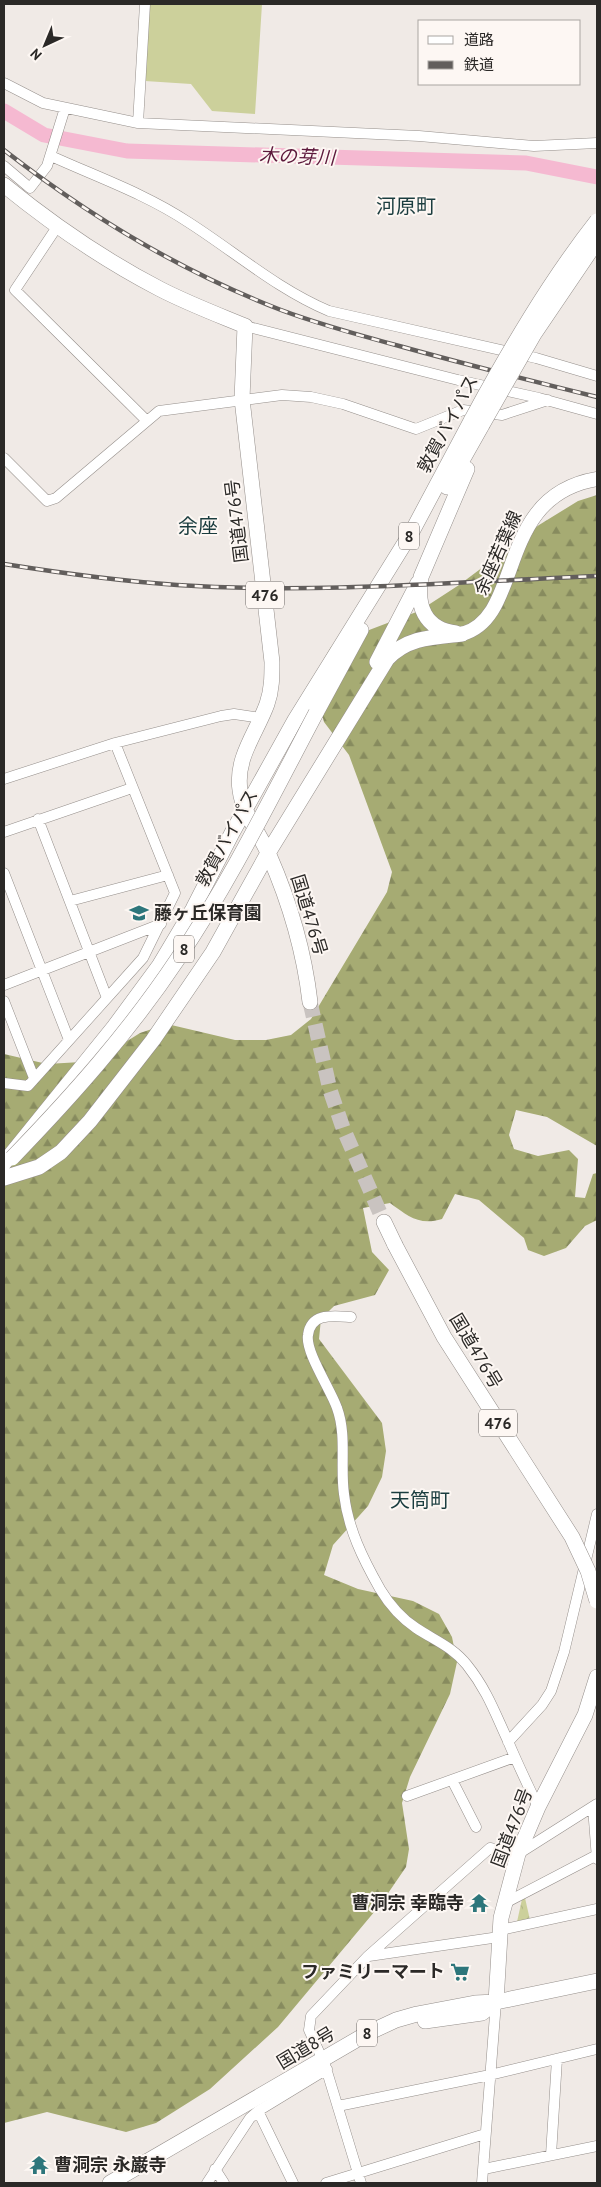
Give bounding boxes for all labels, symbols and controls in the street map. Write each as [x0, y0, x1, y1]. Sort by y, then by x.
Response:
north arrow [20, 20, 70, 70]
legend [418, 20, 581, 85]
text: 道路 [464, 30, 494, 49]
text: N [26, 45, 46, 64]
text: 鉄道 [464, 55, 494, 74]
water label: 木の芽川 [259, 143, 337, 169]
district label: 河原町 [376, 193, 436, 219]
street label: 敦賀バイパス [412, 371, 483, 477]
street label: 国道476号 [220, 478, 253, 564]
street label: 余座若葉線 [469, 507, 526, 599]
district label: 余座 [178, 513, 218, 539]
road number: 8 [399, 522, 419, 550]
road number: 476 [246, 582, 284, 608]
street label: 敦賀バイパス [190, 785, 263, 890]
street label: 国道476号 [286, 872, 333, 958]
place label: 藤ヶ丘保育園 [154, 901, 262, 924]
school or university icon: 藤ヶ丘保育園 [128, 902, 150, 924]
road number: 8 [174, 936, 194, 962]
street label: 国道476号 [445, 1309, 508, 1392]
road number: 476 [479, 1410, 517, 1436]
district label: 天筒町 [390, 1487, 450, 1513]
street label: 国道476号 [486, 1785, 537, 1871]
place label: 曹洞宗 幸臨寺 [351, 1891, 464, 1914]
temple icon: 曹洞宗 幸臨寺 [468, 1892, 490, 1914]
place label: ファミリーマート [301, 1960, 445, 1983]
supermarket icon: ファミリーマート [449, 1961, 471, 1983]
road number: 8 [357, 2020, 377, 2046]
street label: 国道8号 [272, 2021, 339, 2074]
place label: 曹洞宗 永巌寺 [54, 2153, 167, 2176]
temple icon: 曹洞宗 永巌寺 [28, 2154, 50, 2176]

